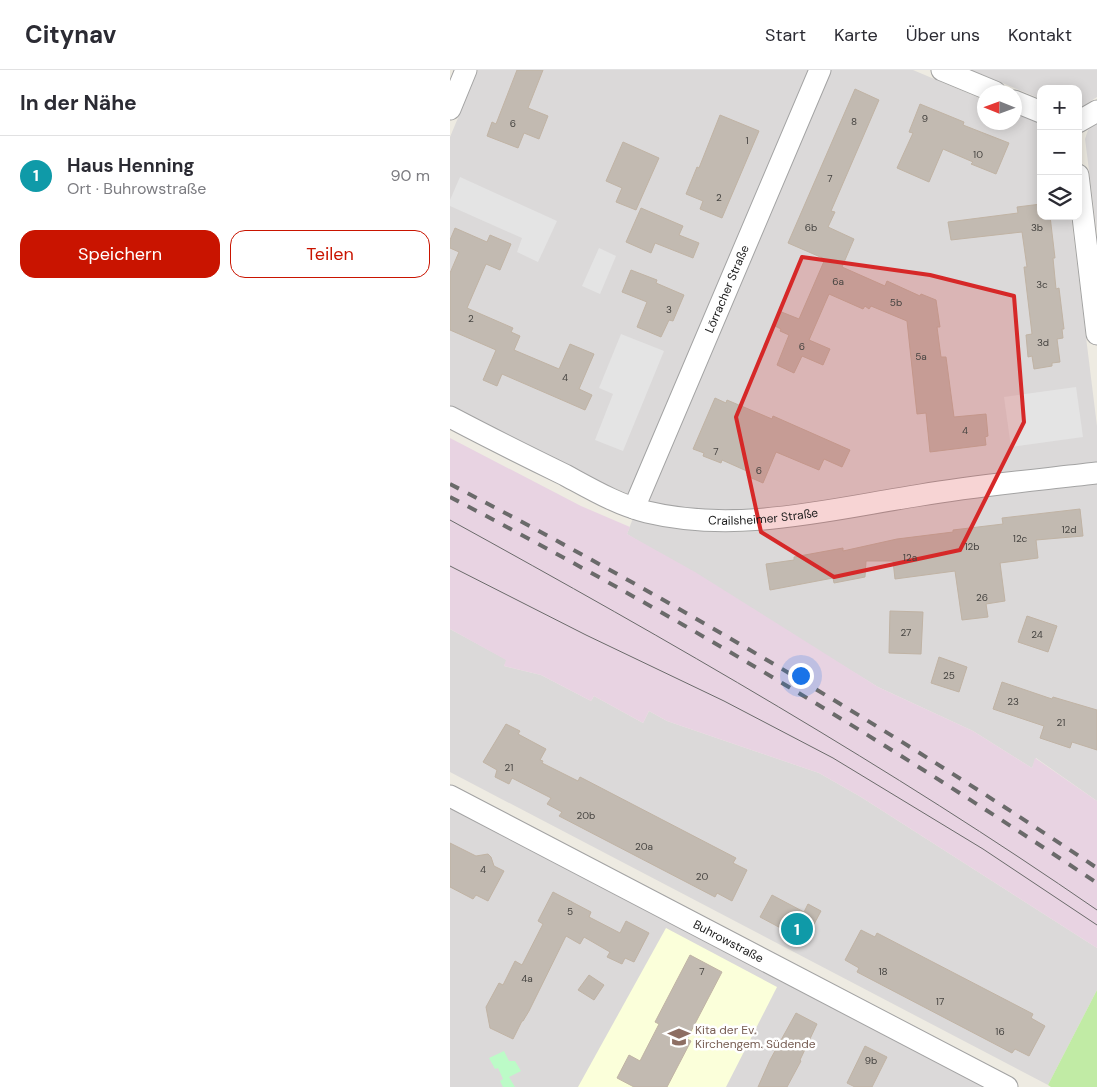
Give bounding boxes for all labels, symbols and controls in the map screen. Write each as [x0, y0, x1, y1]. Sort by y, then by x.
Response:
text: Citynav [25, 19, 116, 50]
text: Start [765, 23, 806, 47]
text: Karte [834, 23, 878, 47]
text: Über uns [906, 23, 980, 47]
text: Kontakt [1008, 23, 1072, 47]
north arrow [977, 85, 1022, 130]
map controls [1037, 85, 1082, 220]
button: + [1037, 85, 1082, 130]
text: In der Nähe [20, 89, 137, 117]
house number: 9 [922, 112, 928, 125]
house number: 8 [851, 115, 857, 128]
house number: 6 [510, 117, 516, 130]
button: − [1037, 130, 1082, 175]
house number: 1 [745, 134, 749, 147]
house number: 10 [973, 148, 983, 161]
text: Haus Henning [67, 153, 195, 178]
text: 1 [33, 165, 39, 186]
text: 90 m [390, 165, 430, 186]
house number: 7 [827, 172, 833, 185]
button: layers [1037, 175, 1082, 220]
text: Ort · Buhrowstraße [67, 178, 206, 199]
house number: 2 [716, 191, 722, 204]
house number: 6b [805, 221, 817, 234]
house number: 3b [1031, 221, 1043, 234]
button: Speichern [20, 230, 220, 278]
button: Teilen [230, 230, 430, 278]
street label: Lörracher Straße [701, 242, 753, 335]
house number: 6a [832, 275, 844, 288]
house number: 3c [1036, 278, 1048, 291]
house number: 5b [890, 296, 902, 309]
house number: 3 [666, 303, 672, 316]
house number: 2 [468, 312, 474, 325]
house number: 3d [1037, 336, 1049, 349]
house number: 6 [799, 340, 805, 353]
house number: 5a [915, 350, 927, 363]
house number: 4 [562, 371, 568, 384]
house number: 4 [962, 424, 968, 437]
house number: 7 [713, 445, 719, 458]
house number: 6 [756, 464, 762, 477]
street label: Crailsheimer Straße [708, 505, 819, 529]
house number: 12d [1062, 523, 1076, 536]
house number: 12c [1013, 532, 1027, 545]
house number: 12b [964, 540, 980, 553]
house number: 12a [903, 551, 917, 564]
house number: 26 [976, 591, 988, 604]
house number: 27 [901, 626, 911, 639]
house number: 24 [1031, 628, 1043, 641]
your location [788, 663, 814, 689]
house number: 25 [943, 669, 955, 682]
house number: 23 [1007, 695, 1019, 708]
house number: 21 [1057, 716, 1065, 729]
house number: 21 [505, 761, 513, 774]
house number: 20b [577, 809, 595, 822]
house number: 20a [635, 840, 653, 853]
house number: 4 [480, 863, 486, 876]
house number: 20 [696, 870, 708, 883]
house number: 5 [567, 905, 573, 918]
pin: 1 [781, 910, 813, 948]
street label: Buhrowstraße [690, 916, 766, 966]
house number: 7 [699, 965, 705, 978]
house number: 18 [878, 965, 888, 978]
house number: 4a [521, 972, 533, 985]
house number: 17 [936, 995, 944, 1008]
place label: Kita der Ev. Kirchengem. Südende [695, 1022, 816, 1052]
school or university icon: Kita der Ev. Kirchengem. Südende [666, 1024, 692, 1050]
house number: 16 [995, 1025, 1005, 1038]
house number: 9b [865, 1054, 877, 1067]

